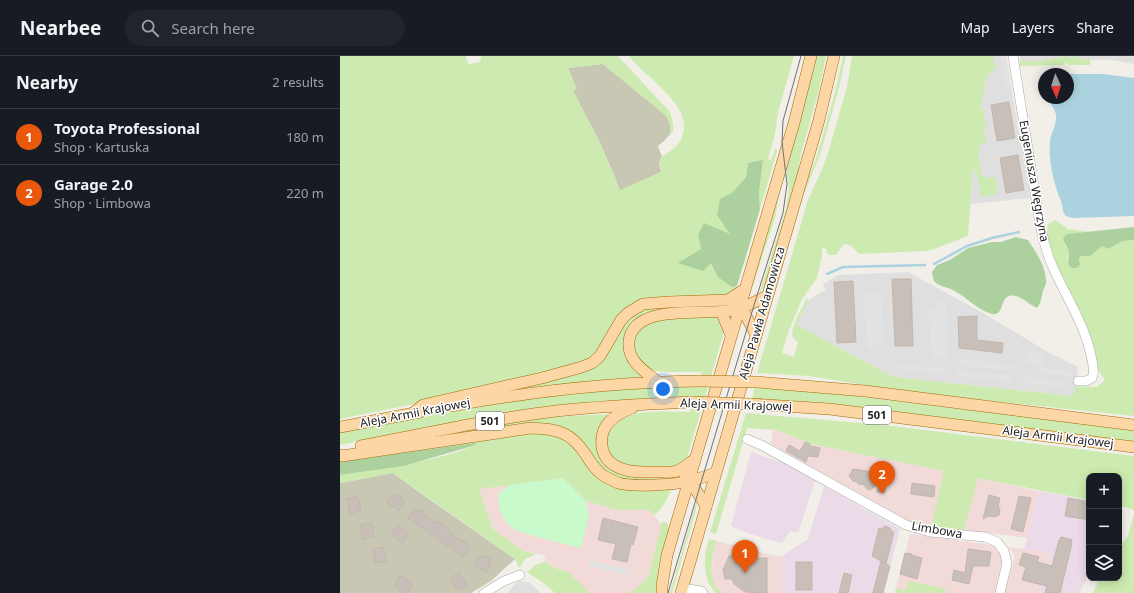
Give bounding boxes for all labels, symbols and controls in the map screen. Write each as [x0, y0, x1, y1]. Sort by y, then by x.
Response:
search box [125, 10, 405, 46]
text: Nearbee [20, 15, 101, 41]
icon: search [139, 17, 161, 39]
text: Search here [171, 18, 255, 38]
text: Map [961, 18, 990, 37]
text: Layers [1012, 18, 1054, 37]
text: Share [1076, 18, 1114, 37]
north arrow [1038, 68, 1074, 104]
text: Nearby [16, 71, 78, 94]
text: 2 results [272, 73, 324, 91]
text: Toyota Professional [54, 118, 200, 138]
street label: Eugeniusza Węgrzyna [1015, 119, 1054, 243]
text: 1 [25, 128, 33, 146]
text: 180 m [286, 128, 324, 146]
text: Shop · Kartuska [54, 138, 149, 156]
text: Garage 2.0 [54, 174, 133, 194]
text: 2 [25, 184, 33, 202]
text: 220 m [286, 184, 324, 202]
text: Shop · Limbowa [54, 194, 151, 212]
street label: Aleja Pawła Adamowicza [734, 244, 789, 381]
your location [653, 379, 673, 399]
street label: Aleja Armii Krajowej [358, 393, 471, 432]
street label: Aleja Armii Krajowej [680, 394, 792, 415]
road number: 501 [863, 406, 891, 424]
road number: 501 [476, 412, 504, 430]
street label: Aleja Armii Krajowej [1001, 421, 1115, 452]
pin: 2 [869, 461, 895, 494]
map controls [1086, 473, 1122, 581]
button: + [1086, 473, 1122, 509]
button: − [1086, 509, 1122, 545]
street label: Limbowa [910, 517, 964, 542]
pin: 1 [732, 540, 758, 573]
button: layers [1086, 545, 1122, 581]

